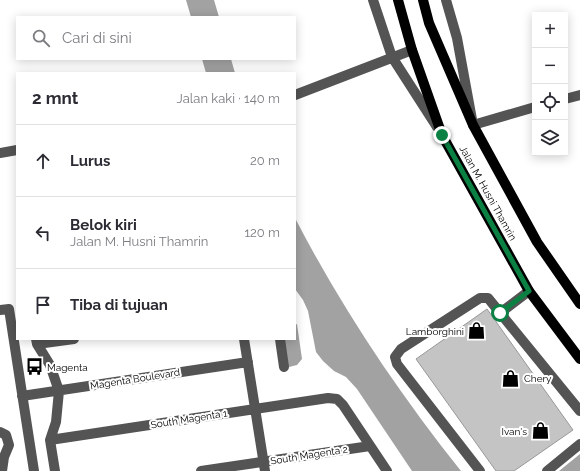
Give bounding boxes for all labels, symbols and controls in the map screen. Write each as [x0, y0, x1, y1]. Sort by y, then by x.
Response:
map controls [532, 12, 568, 156]
button: + [532, 12, 568, 48]
search box [16, 16, 296, 60]
icon: search [30, 27, 52, 49]
text: Cari di sini [62, 29, 132, 47]
button: − [532, 48, 568, 84]
button: locate [532, 84, 568, 120]
text: 2 mnt [32, 88, 78, 108]
text: Jalan kaki · 140 m [177, 91, 280, 106]
button: layers [532, 120, 568, 156]
route end [433, 126, 451, 144]
street label: Jalan M. Husni Thamrin [457, 144, 519, 242]
icon: ahead [32, 150, 54, 172]
text: Lurus [70, 152, 111, 170]
text: 20 m [250, 153, 280, 168]
text: Belok kiri [70, 216, 137, 234]
icon: left [32, 222, 54, 244]
text: 120 m [244, 225, 280, 240]
text: Jalan M. Husni Thamrin [70, 234, 208, 249]
icon: arrive [32, 294, 54, 316]
text: Tiba di tujuan [70, 296, 168, 314]
route start [491, 304, 509, 322]
shop icon: Lamborghini [467, 321, 487, 341]
place label: Lamborghini [406, 326, 464, 337]
bus stop icon: Magenta [24, 357, 44, 377]
place label: Magenta [47, 362, 88, 373]
street label: Magenta Boulevard [89, 366, 181, 392]
shop icon: Chery [501, 368, 521, 388]
place label: Chery [524, 373, 552, 384]
street label: South Magenta 1 [150, 407, 229, 430]
shop icon: Ivan's [530, 421, 550, 441]
place label: Ivan's [501, 426, 527, 437]
street label: South Magenta 2 [269, 443, 349, 467]

